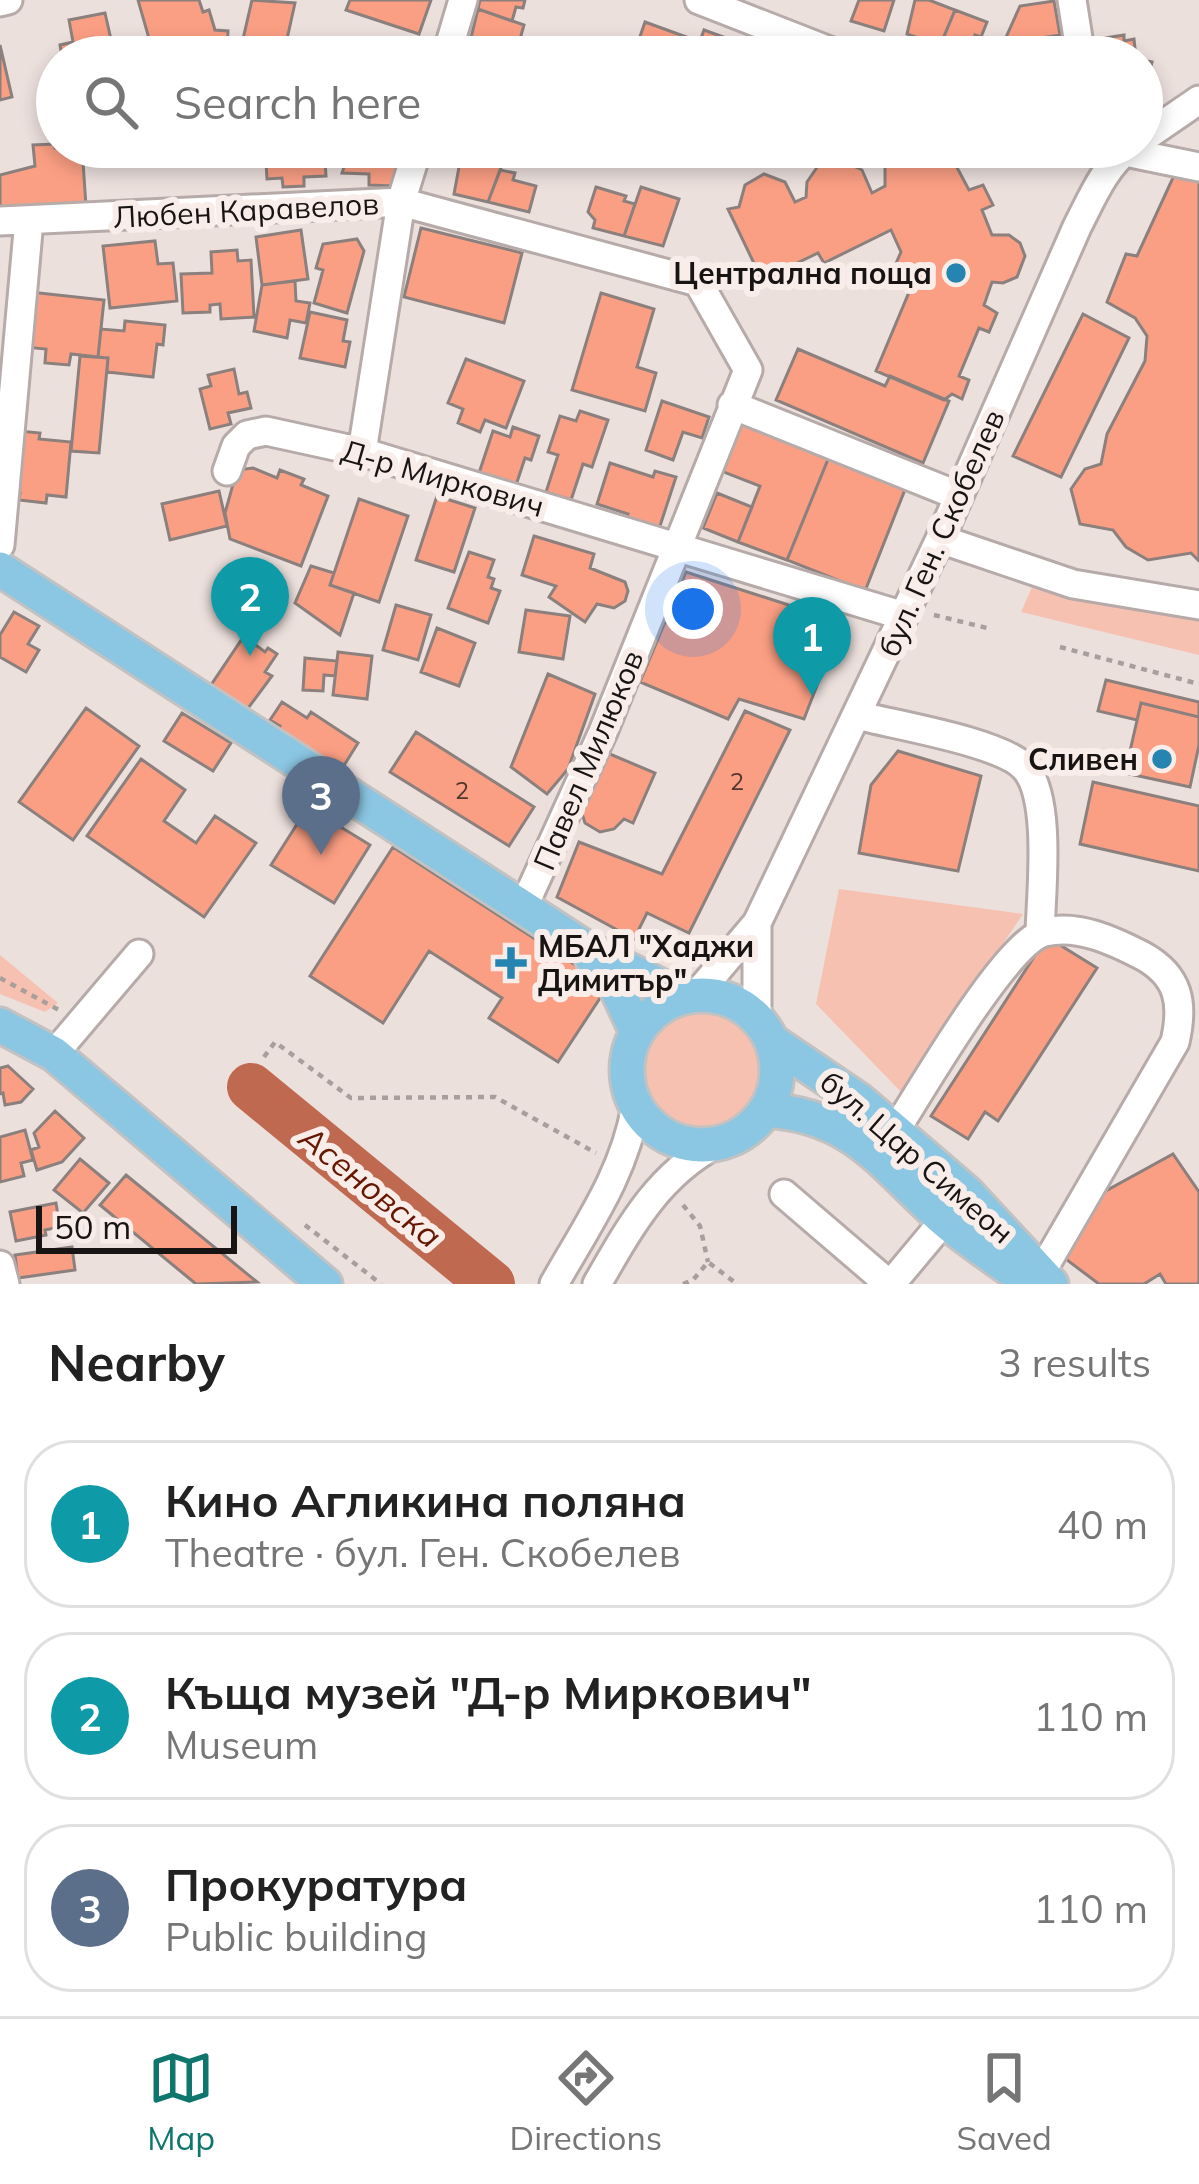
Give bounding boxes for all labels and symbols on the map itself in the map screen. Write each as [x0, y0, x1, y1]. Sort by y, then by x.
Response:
street label: Любен Каравелов [112, 184, 380, 236]
place label: Централна поща [673, 254, 932, 292]
marker: Централна поща [943, 260, 969, 286]
street label: бул. Ген. Скобелев [869, 404, 1013, 662]
street label: Д-р Миркович [338, 431, 548, 525]
pin: 2 [211, 557, 289, 656]
your location [663, 579, 723, 639]
pin: 1 [773, 597, 851, 696]
street label: Павел Милюков [525, 644, 651, 876]
place label: Сливен [1028, 740, 1138, 778]
marker: Сливен [1149, 746, 1175, 772]
pin: 3 [282, 756, 360, 855]
house number: 2 [730, 766, 744, 796]
house number: 2 [455, 775, 469, 805]
place label: МБАЛ "Хаджи Димитър" [538, 927, 754, 999]
marker: МБАЛ "Хаджи Димитър" [495, 947, 527, 979]
street label: бул. Цар Симеон [812, 1063, 1022, 1251]
water label: Асеновска [291, 1116, 450, 1256]
scale bar [36, 1200, 237, 1253]

